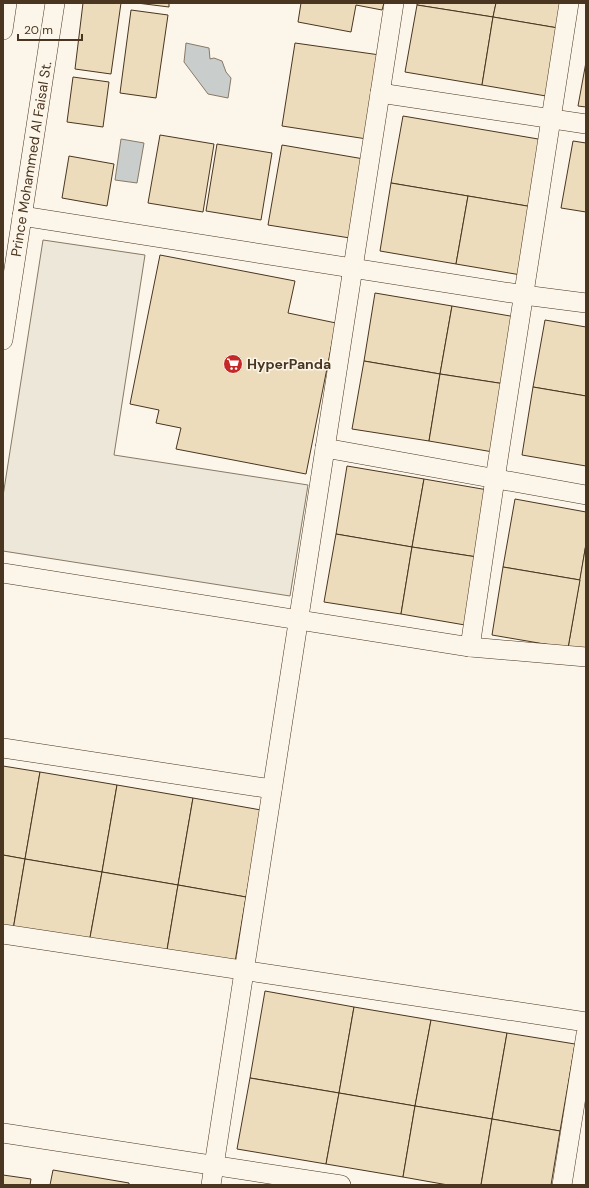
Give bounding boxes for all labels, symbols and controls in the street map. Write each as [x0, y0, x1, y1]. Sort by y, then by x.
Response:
scale bar [18, 16, 82, 42]
text: 20 m [24, 22, 53, 38]
street label: Prince Mohammed Al Faisal St. [7, 60, 55, 258]
supermarket icon: HyperPanda [222, 353, 244, 375]
place label: HyperPanda [247, 355, 331, 373]

